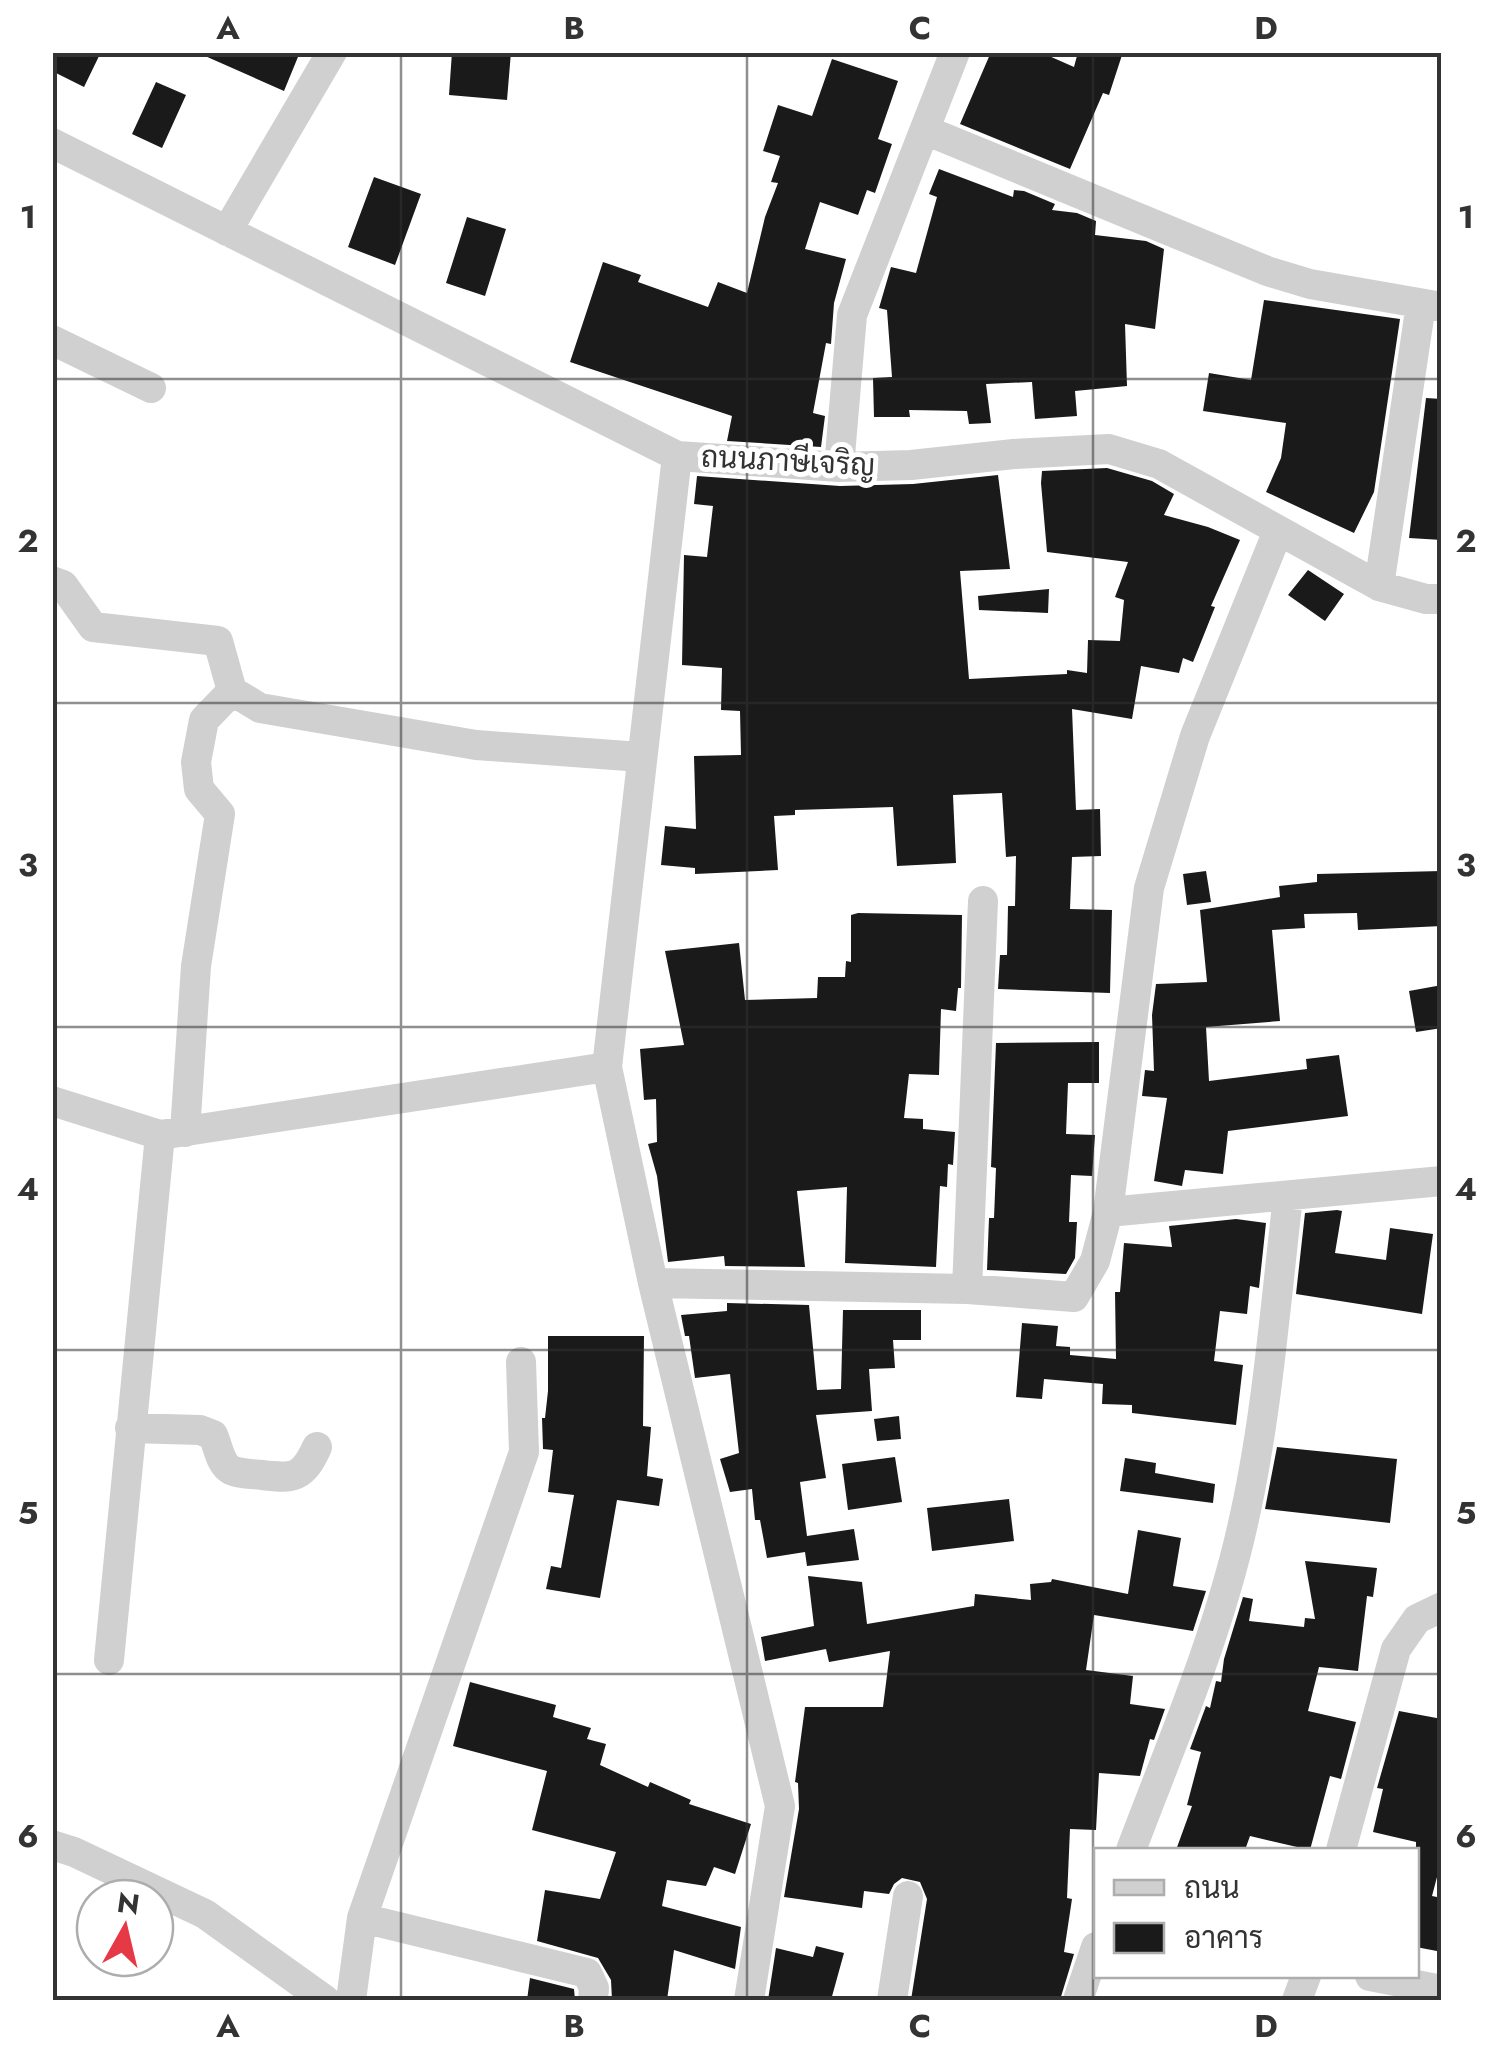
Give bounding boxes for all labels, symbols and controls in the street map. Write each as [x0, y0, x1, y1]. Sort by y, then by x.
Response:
text: A [215, 5, 240, 51]
text: B [563, 5, 585, 51]
text: C [909, 5, 931, 51]
text: D [1254, 5, 1278, 51]
text: 1 [20, 194, 36, 240]
text: 1 [1458, 194, 1474, 240]
street label: ถนนภาษีเจริญ [700, 434, 876, 487]
text: 2 [18, 518, 39, 564]
text: 2 [1456, 518, 1477, 564]
text: 3 [18, 842, 38, 888]
text: 3 [1456, 842, 1476, 888]
text: 4 [17, 1166, 39, 1212]
text: 4 [1455, 1166, 1477, 1212]
text: 5 [18, 1490, 38, 1536]
text: 5 [1456, 1490, 1476, 1536]
text: 6 [17, 1813, 39, 1859]
text: 6 [1455, 1813, 1477, 1859]
legend [1094, 1848, 1419, 1978]
text: ถนน [1184, 1866, 1240, 1909]
north arrow [75, 1878, 175, 1978]
text: N [115, 1882, 142, 1926]
text: อาคาร [1184, 1916, 1263, 1959]
text: A [215, 2003, 240, 2049]
text: B [563, 2003, 585, 2049]
text: C [909, 2003, 931, 2049]
text: D [1254, 2003, 1278, 2049]

